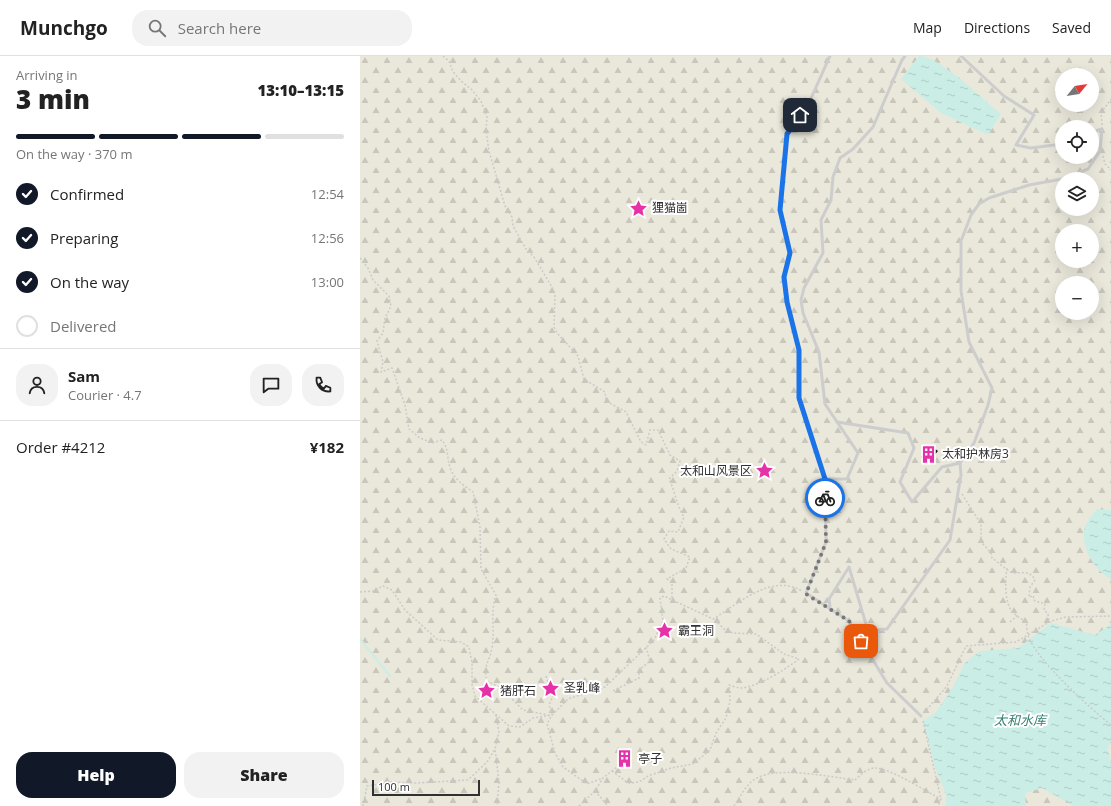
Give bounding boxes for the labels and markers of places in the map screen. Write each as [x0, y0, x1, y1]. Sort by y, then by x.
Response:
pin [783, 98, 817, 132]
place icon: 狸猫崮 [629, 198, 649, 218]
place label: 狸猫崮 [652, 199, 688, 216]
building icon: 太和护林房3 [919, 444, 939, 464]
place label: 太和护林房3 [942, 445, 1009, 462]
place icon: 太和山风景区 [755, 461, 775, 481]
place label: 太和山风景区 [680, 462, 752, 479]
place icon: 霸王洞 [655, 621, 675, 641]
place label: 霸王洞 [678, 622, 714, 639]
pin [844, 624, 878, 658]
place icon: 圣乳峰 [541, 678, 561, 698]
place label: 圣乳峰 [564, 679, 600, 696]
place icon: 猪肝石 [477, 681, 497, 701]
place label: 猪肝石 [500, 682, 536, 699]
building icon: 亭子 [615, 749, 635, 769]
place label: 亭子 [638, 750, 662, 767]

